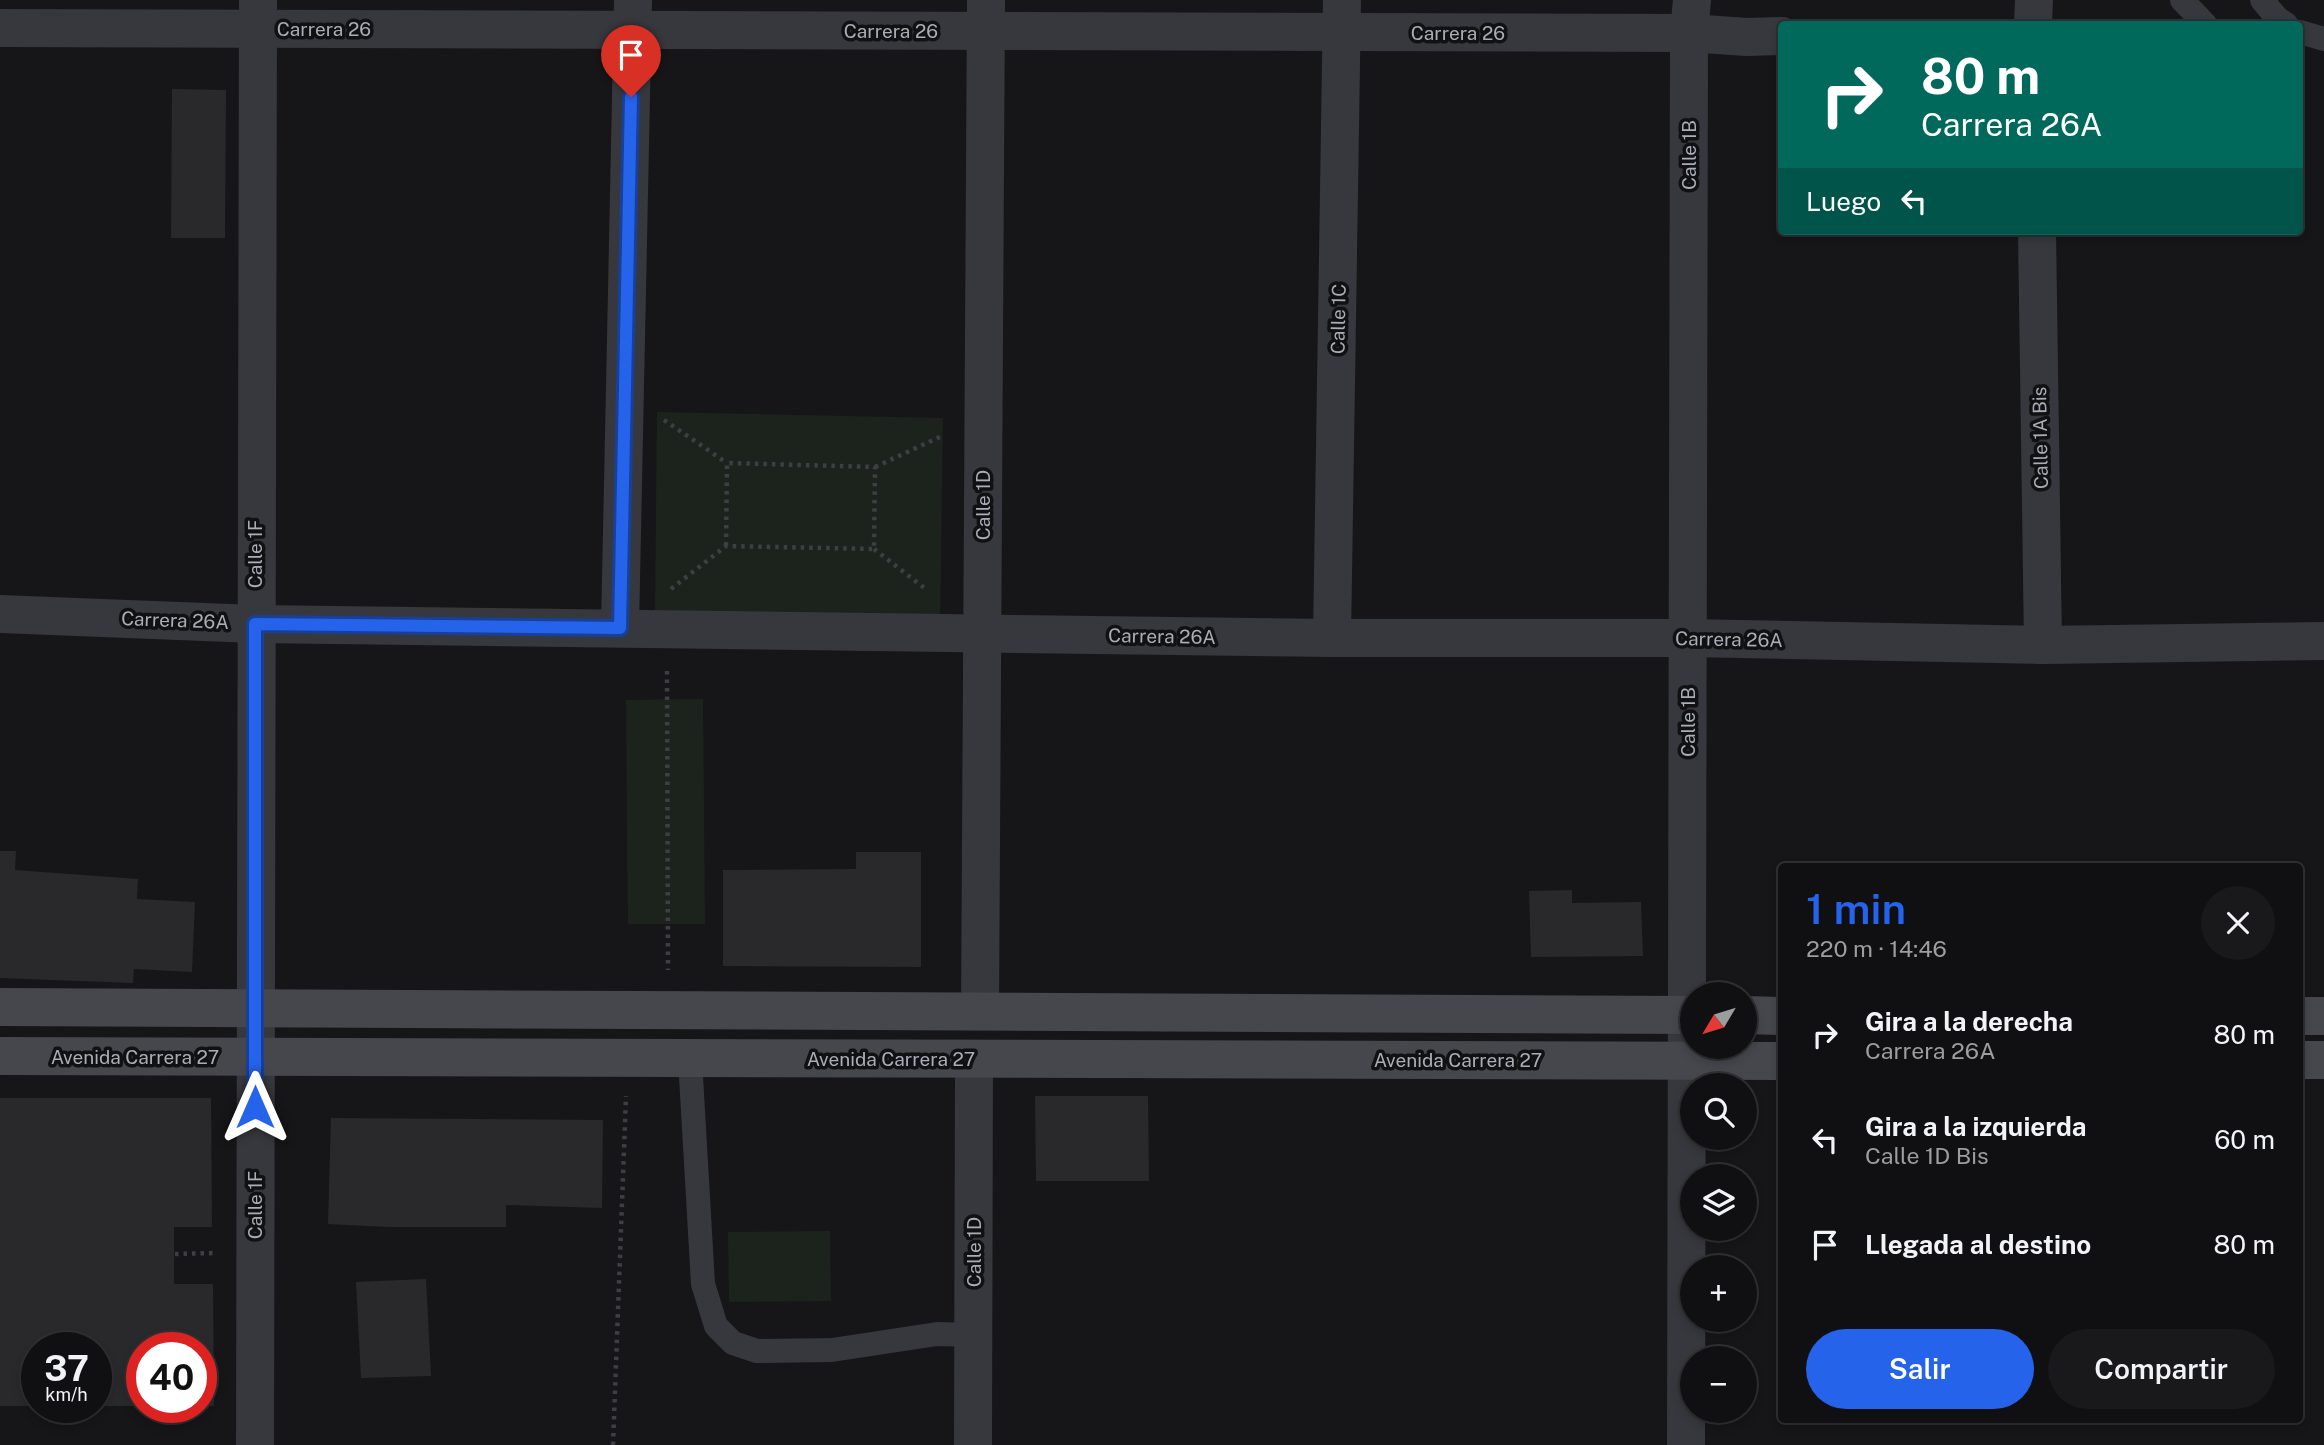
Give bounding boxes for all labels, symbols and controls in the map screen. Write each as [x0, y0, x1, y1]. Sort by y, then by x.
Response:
street label: Carrera 26 [277, 18, 371, 40]
street label: Carrera 26 [844, 20, 938, 42]
street label: Carrera 26 [1411, 22, 1505, 44]
pin [601, 25, 661, 97]
icon: arrive [612, 36, 650, 74]
text: 80 m [1921, 47, 2040, 105]
icon: right [1806, 49, 1897, 140]
text: Carrera 26A [1921, 106, 2103, 143]
street label: Calle 1B [1678, 120, 1700, 190]
icon: left [1895, 182, 1933, 220]
text: Luego [1806, 186, 1881, 217]
street label: Calle 1C [1326, 284, 1350, 354]
street label: Calle 1A Bis [2028, 387, 2052, 489]
street label: Calle 1D [972, 470, 994, 540]
street label: Calle 1F [244, 520, 266, 588]
street label: Carrera 26A [121, 607, 229, 633]
street label: Carrera 26A [1108, 624, 1216, 648]
street label: Carrera 26A [1675, 627, 1783, 651]
street label: Calle 1B [1677, 687, 1699, 757]
text: 1 min [1806, 884, 1906, 933]
button: close [2201, 886, 2275, 960]
text: 220 m · 14:46 [1806, 935, 1947, 962]
north arrow [1680, 982, 1757, 1059]
map controls [1680, 982, 1757, 1423]
text: Gira a la derecha [1865, 1006, 2073, 1037]
icon: right [1806, 1016, 1844, 1054]
text: 80 m [2214, 1019, 2275, 1050]
text: Carrera 26A [1865, 1037, 1995, 1064]
street label: Avenida Carrera 27 [51, 1046, 219, 1068]
street label: Avenida Carrera 27 [807, 1048, 975, 1070]
street label: Avenida Carrera 27 [1374, 1049, 1542, 1071]
position arrow [218, 1070, 292, 1144]
button: search [1680, 1073, 1757, 1150]
text: Gira a la izquierda [1865, 1111, 2087, 1142]
icon: left [1806, 1121, 1844, 1159]
text: 60 m [2214, 1124, 2275, 1155]
text: Calle 1D Bis [1865, 1142, 1989, 1169]
button: layers [1680, 1164, 1757, 1241]
street label: Calle 1F [244, 1171, 266, 1239]
street label: Calle 1D [963, 1217, 985, 1287]
icon: arrive [1806, 1226, 1844, 1264]
text: Llegada al destino [1865, 1229, 2091, 1260]
text: 80 m [2214, 1229, 2275, 1260]
button: + [1680, 1255, 1757, 1332]
button: Salir [1806, 1329, 2034, 1409]
button: Compartir [2048, 1329, 2275, 1409]
speed limit sign: 40 [126, 1332, 217, 1423]
button: − [1680, 1346, 1757, 1423]
text: 37 [44, 1348, 89, 1389]
text: km/h [45, 1384, 88, 1405]

